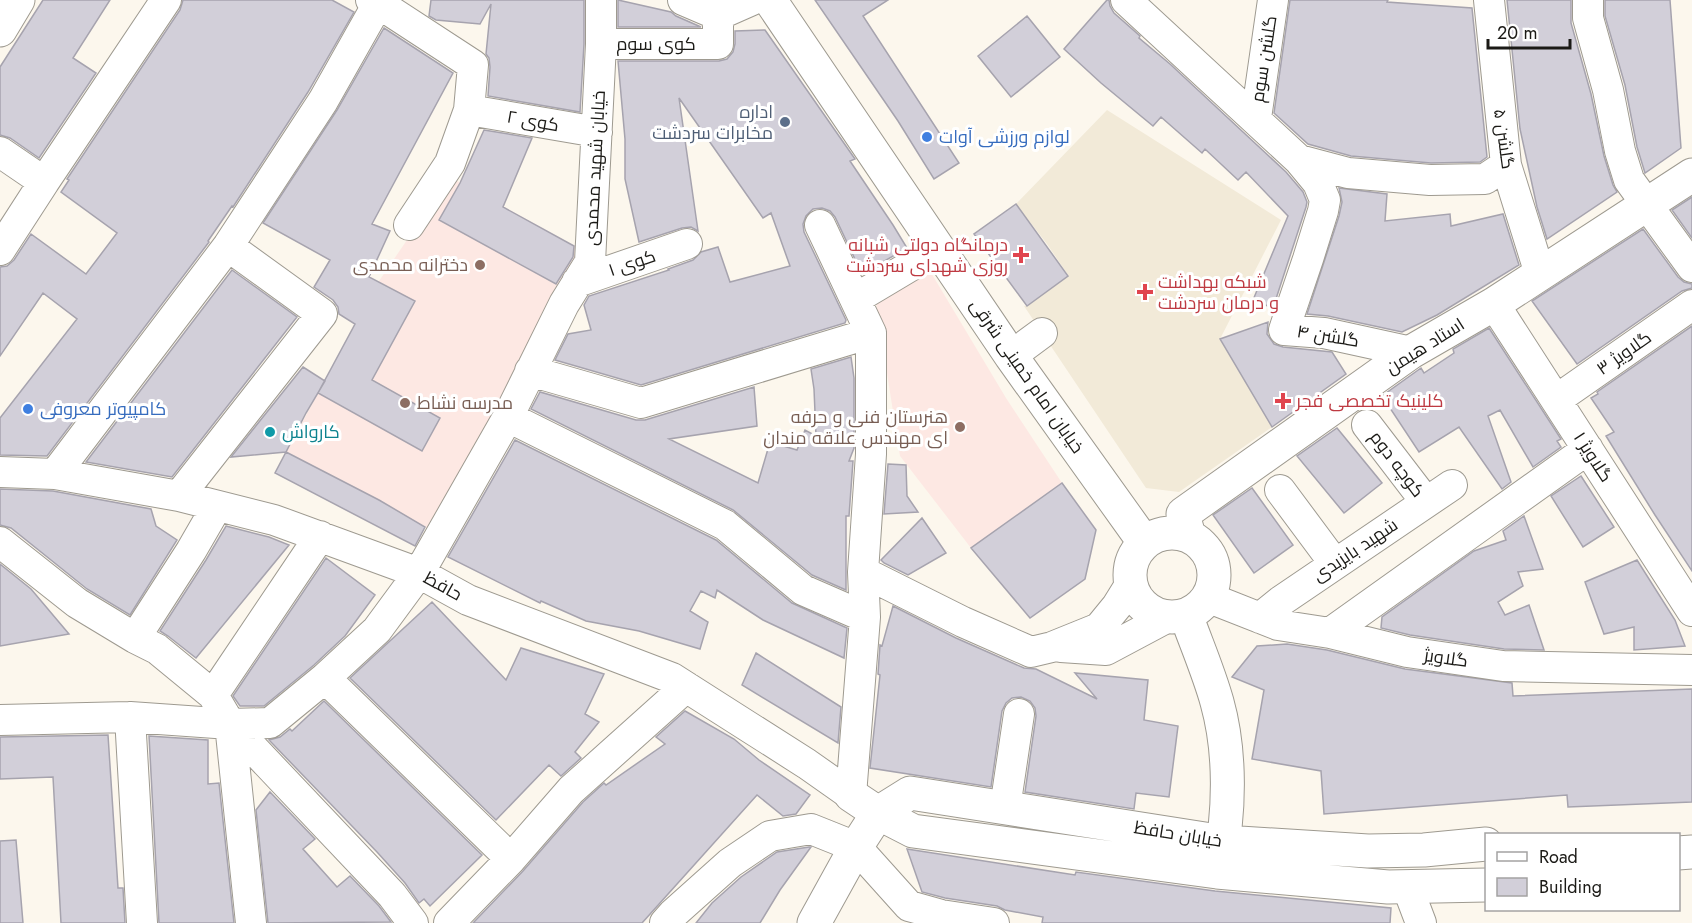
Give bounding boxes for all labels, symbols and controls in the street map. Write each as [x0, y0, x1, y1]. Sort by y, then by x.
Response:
scale bar [1488, 12, 1570, 50]
street label: گلشن سوم [1244, 14, 1284, 104]
text: 20 m [1497, 20, 1537, 46]
street label: کوی سوم [616, 31, 696, 57]
street label: خیابان شهید محمدی [578, 90, 612, 246]
place label: اداره مخابرات سردشت [652, 99, 773, 146]
street label: کوی ۲ [505, 104, 561, 138]
street label: گلشن ۵ [1487, 107, 1521, 171]
marker: اداره مخابرات سردشت [778, 115, 792, 129]
place label: لوازم ورزشی آوات [939, 124, 1070, 150]
marker: لوازم ورزشی آوات [920, 130, 934, 144]
place label: درمانگاه دولتی شبانه روزی شهدای سردشت [846, 232, 1008, 279]
street label: کوی ۱ [605, 243, 659, 283]
marker: درمانگاه دولتی شبانه روزی شهدای سردشت [1012, 246, 1030, 264]
place label: دخترانه محمدی [353, 252, 468, 278]
marker: دخترانه محمدی [473, 258, 487, 272]
place label: شبکه بهداشت و درمان سردشت [1158, 269, 1279, 316]
marker: شبکه بهداشت و درمان سردشت [1136, 283, 1154, 301]
street label: خیابان امام خمینی شرقی [964, 293, 1090, 459]
street label: استاد هیمن [1380, 311, 1470, 381]
street label: گلشن ۴ [1295, 318, 1361, 354]
street label: گلاویژ ۳ [1591, 325, 1657, 381]
place label: کلینیک تخصصی فجر [1295, 388, 1444, 414]
place label: مدرسه نشاط [417, 390, 513, 416]
marker: کلینیک تخصصی فجر [1274, 392, 1292, 410]
place label: کامپیوتر معروفی [40, 396, 166, 422]
marker: مدرسه نشاط [398, 396, 412, 410]
marker: کامپیوتر معروفی [21, 402, 35, 416]
place label: هنرستان فنی و حرفه ای مهندس علاقه مندان [763, 404, 948, 451]
place label: کارواش [282, 419, 340, 445]
marker: هنرستان فنی و حرفه ای مهندس علاقه مندان [953, 420, 967, 434]
marker: کارواش [263, 425, 277, 439]
street label: کوچه دوم [1363, 425, 1431, 503]
street label: گلاویژ ۱ [1567, 427, 1619, 487]
street label: شهید بایزیدی [1307, 512, 1403, 588]
street label: حافظ [419, 565, 467, 607]
street label: گلاویژ [1421, 642, 1470, 674]
street label: خیابان حافظ [1132, 814, 1224, 854]
legend [1485, 833, 1680, 911]
text: Road [1539, 844, 1578, 870]
text: Building [1539, 874, 1602, 900]

